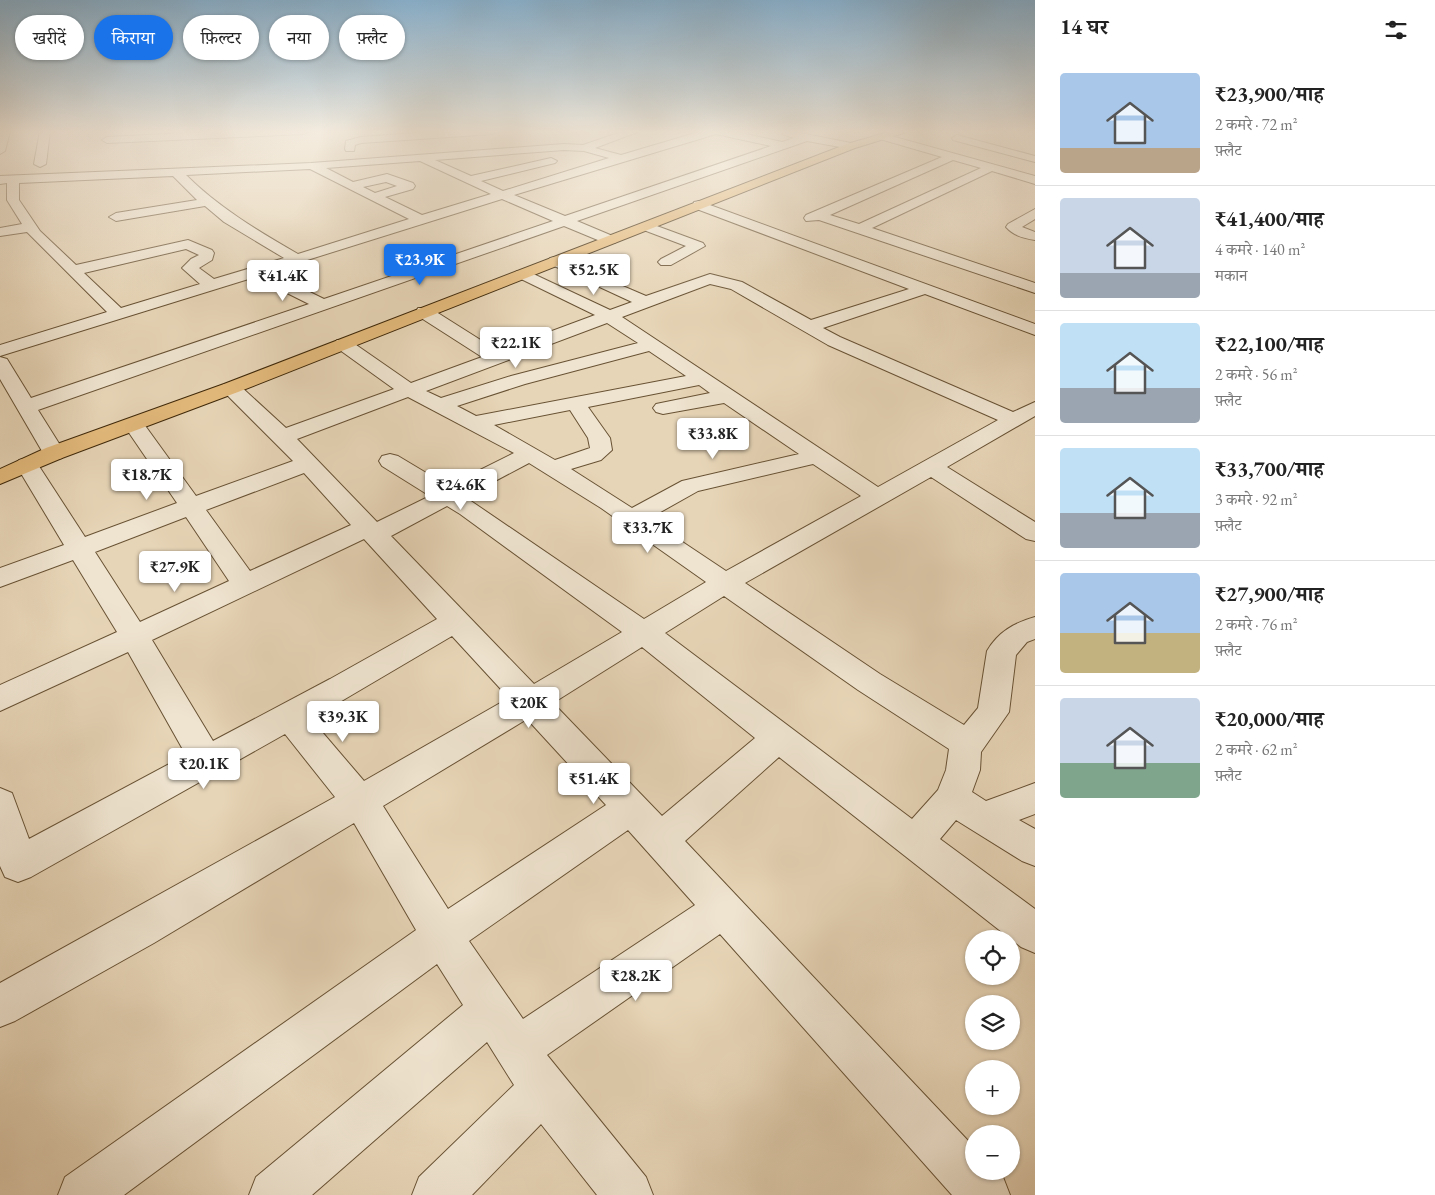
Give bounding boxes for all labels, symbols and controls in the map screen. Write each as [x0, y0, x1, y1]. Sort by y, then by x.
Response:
text: 14 घर [1060, 13, 1108, 40]
chip: खरीदें [15, 15, 84, 60]
chip: किराया [94, 15, 173, 60]
chip: फ़िल्टर [183, 15, 259, 60]
chip: नया [269, 15, 329, 60]
chip: फ़्लैट [339, 15, 405, 60]
icon: filters [1382, 16, 1410, 44]
text: ₹23,900/माह [1215, 80, 1324, 107]
icon: home [1100, 93, 1160, 153]
text: 2 कमरे · 72 m² [1215, 114, 1298, 135]
text: फ़्लैट [1215, 140, 1242, 161]
text: ₹41,400/माह [1215, 205, 1324, 232]
icon: home [1100, 218, 1160, 278]
text: 4 कमरे · 140 m² [1215, 239, 1305, 260]
pin: ₹23.9K [379, 244, 461, 286]
text: ₹23.9K [395, 249, 445, 270]
pin: ₹52.5K [553, 254, 635, 296]
text: ₹52.5K [569, 259, 619, 280]
pin: ₹41.4K [242, 260, 324, 302]
text: ₹41.4K [258, 265, 308, 286]
text: मकान [1215, 265, 1247, 286]
pin: ₹22.1K [475, 326, 557, 369]
text: ₹22,100/माह [1215, 330, 1324, 357]
text: ₹22.1K [491, 332, 541, 353]
icon: home [1100, 343, 1160, 403]
text: 2 कमरे · 56 m² [1215, 364, 1298, 385]
text: फ़्लैट [1215, 390, 1242, 411]
pin: ₹33.8K [672, 418, 754, 460]
text: ₹33.8K [688, 423, 738, 444]
text: ₹33,700/माह [1215, 455, 1324, 482]
pin: ₹18.7K [106, 458, 188, 501]
text: ₹18.7K [122, 464, 172, 485]
pin: ₹24.6K [420, 468, 502, 511]
icon: home [1100, 468, 1160, 528]
text: ₹24.6K [436, 474, 486, 495]
text: 3 कमरे · 92 m² [1215, 489, 1298, 510]
pin: ₹33.7K [607, 512, 689, 554]
text: फ़्लैट [1215, 515, 1242, 536]
text: ₹33.7K [623, 517, 673, 538]
pin: ₹27.9K [134, 550, 216, 593]
text: ₹27.9K [150, 556, 200, 577]
text: ₹27,900/माह [1215, 580, 1324, 607]
icon: home [1100, 593, 1160, 653]
text: 2 कमरे · 76 m² [1215, 614, 1298, 635]
text: फ़्लैट [1215, 640, 1242, 661]
pin: ₹20K [499, 686, 559, 729]
text: ₹20K [510, 692, 548, 713]
pin: ₹39.3K [302, 700, 384, 743]
text: ₹20,000/माह [1215, 705, 1324, 732]
text: ₹39.3K [318, 706, 368, 727]
icon: home [1100, 718, 1160, 778]
text: 2 कमरे · 62 m² [1215, 739, 1298, 760]
pin: ₹20.1K [163, 748, 245, 790]
text: ₹20.1K [179, 753, 229, 774]
pin: ₹51.4K [553, 762, 635, 805]
text: फ़्लैट [1215, 765, 1242, 786]
text: ₹51.4K [569, 768, 619, 789]
map controls [965, 930, 1020, 1180]
button: locate [965, 930, 1020, 985]
pin: ₹28.2K [595, 960, 677, 1002]
text: ₹28.2K [611, 965, 661, 986]
button: layers [965, 995, 1020, 1050]
button: + [965, 1060, 1020, 1115]
button: − [965, 1125, 1020, 1180]

